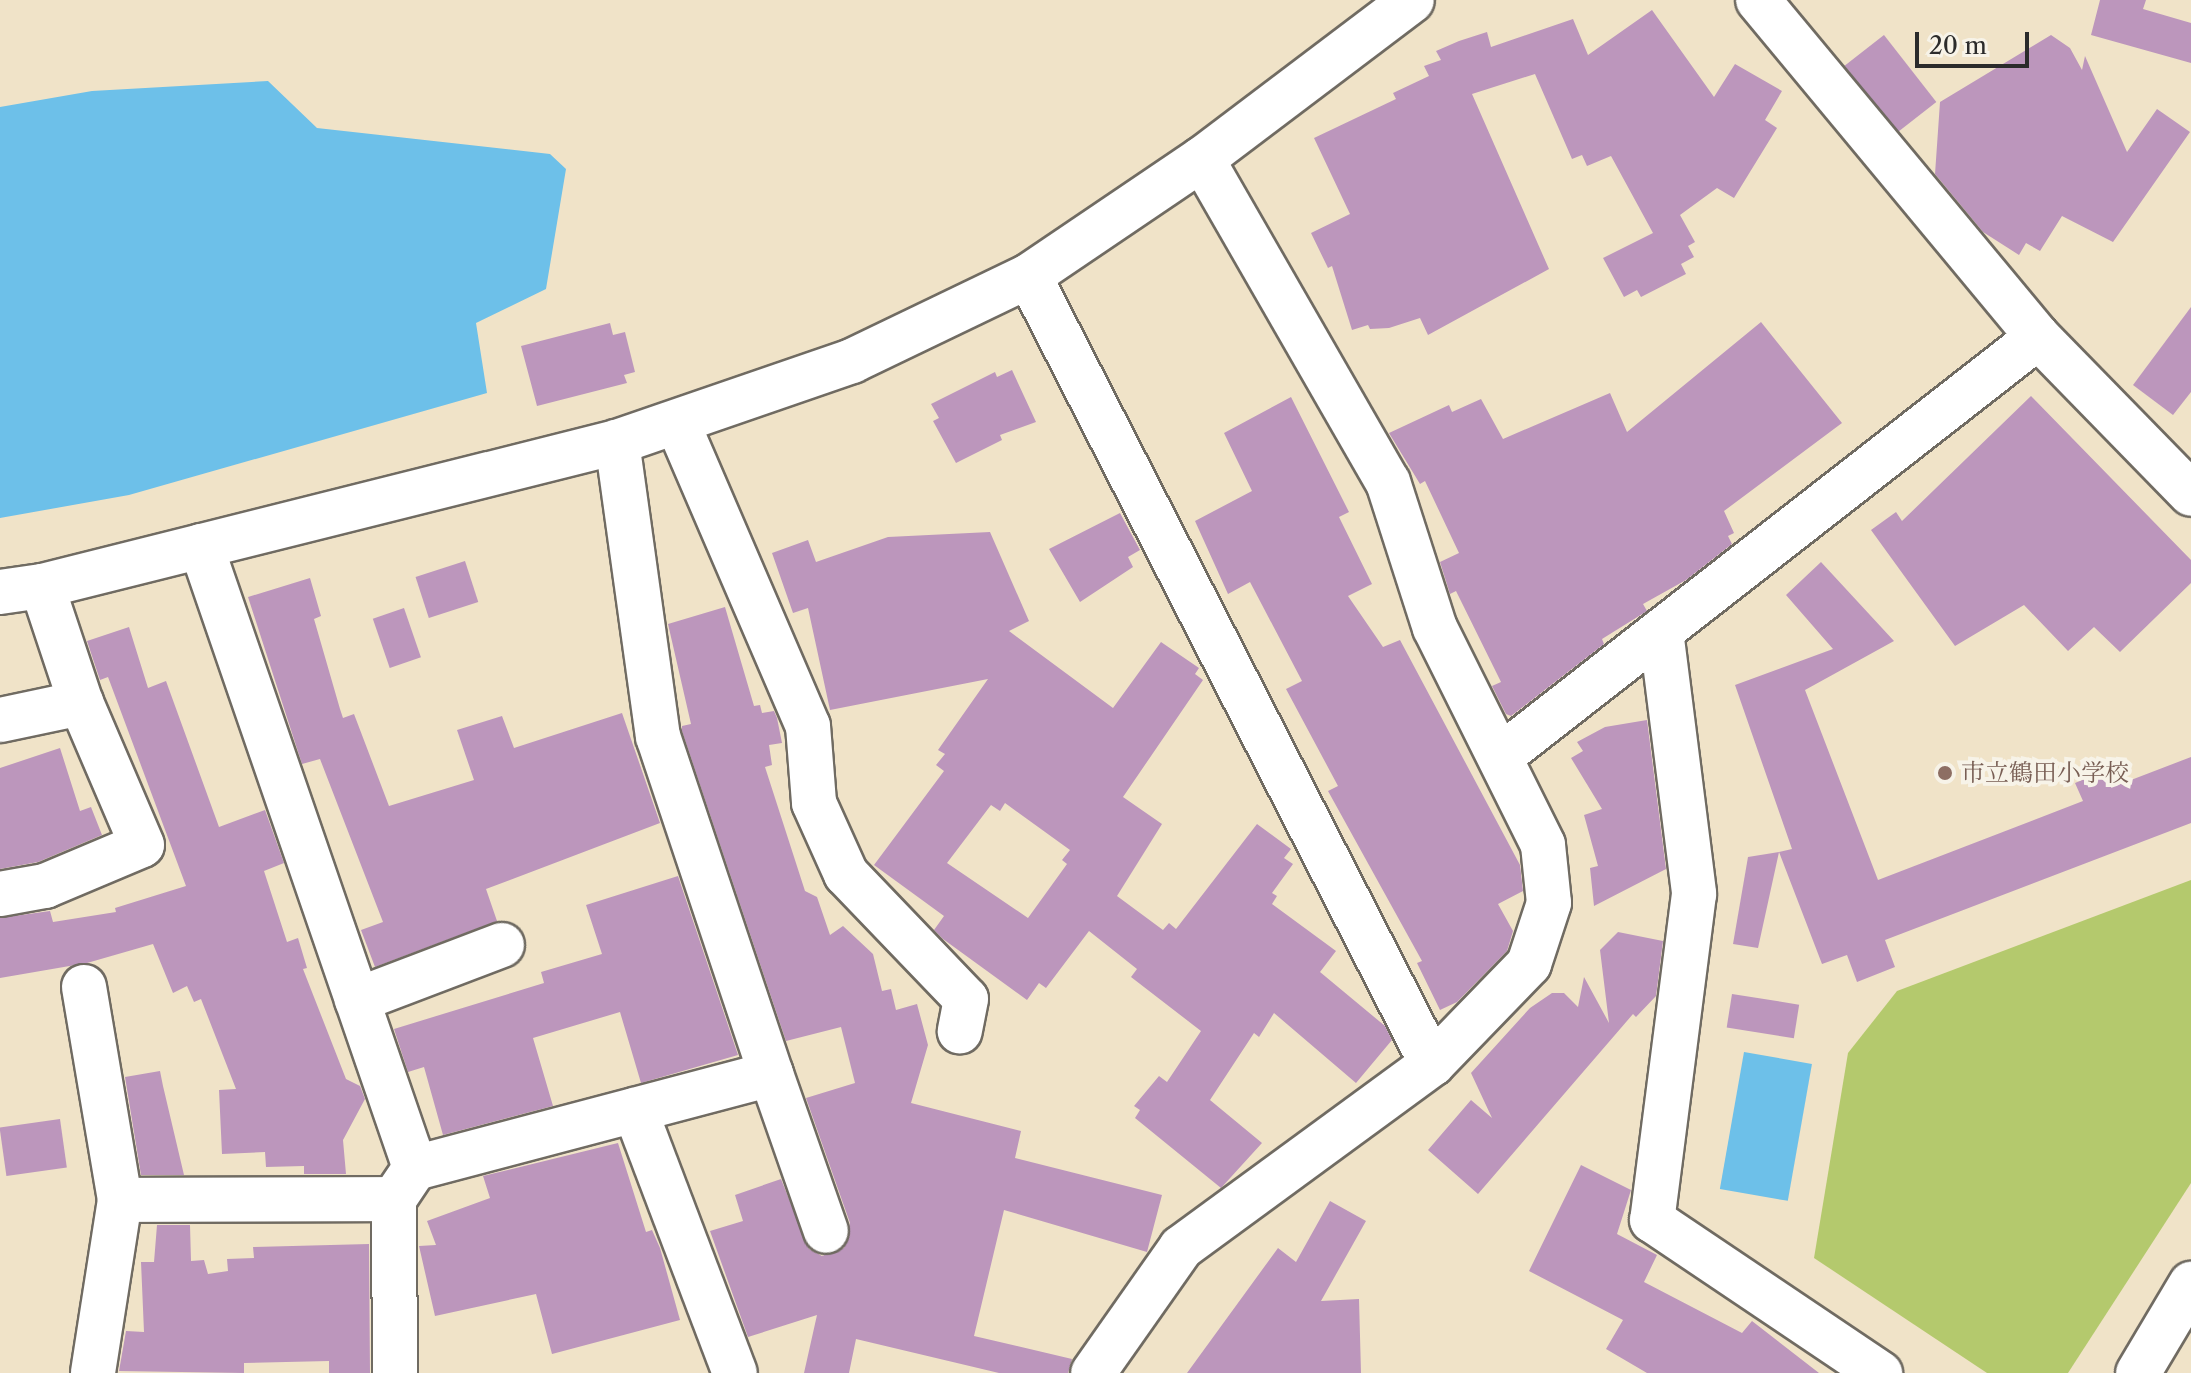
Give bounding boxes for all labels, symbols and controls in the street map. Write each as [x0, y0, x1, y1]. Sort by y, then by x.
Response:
scale bar [1919, 16, 2033, 66]
text: 20 m [1929, 31, 1987, 60]
place label: 市立鶴田小学校 [1961, 759, 2129, 787]
marker: 市立鶴田小学校 [1936, 764, 1954, 782]

